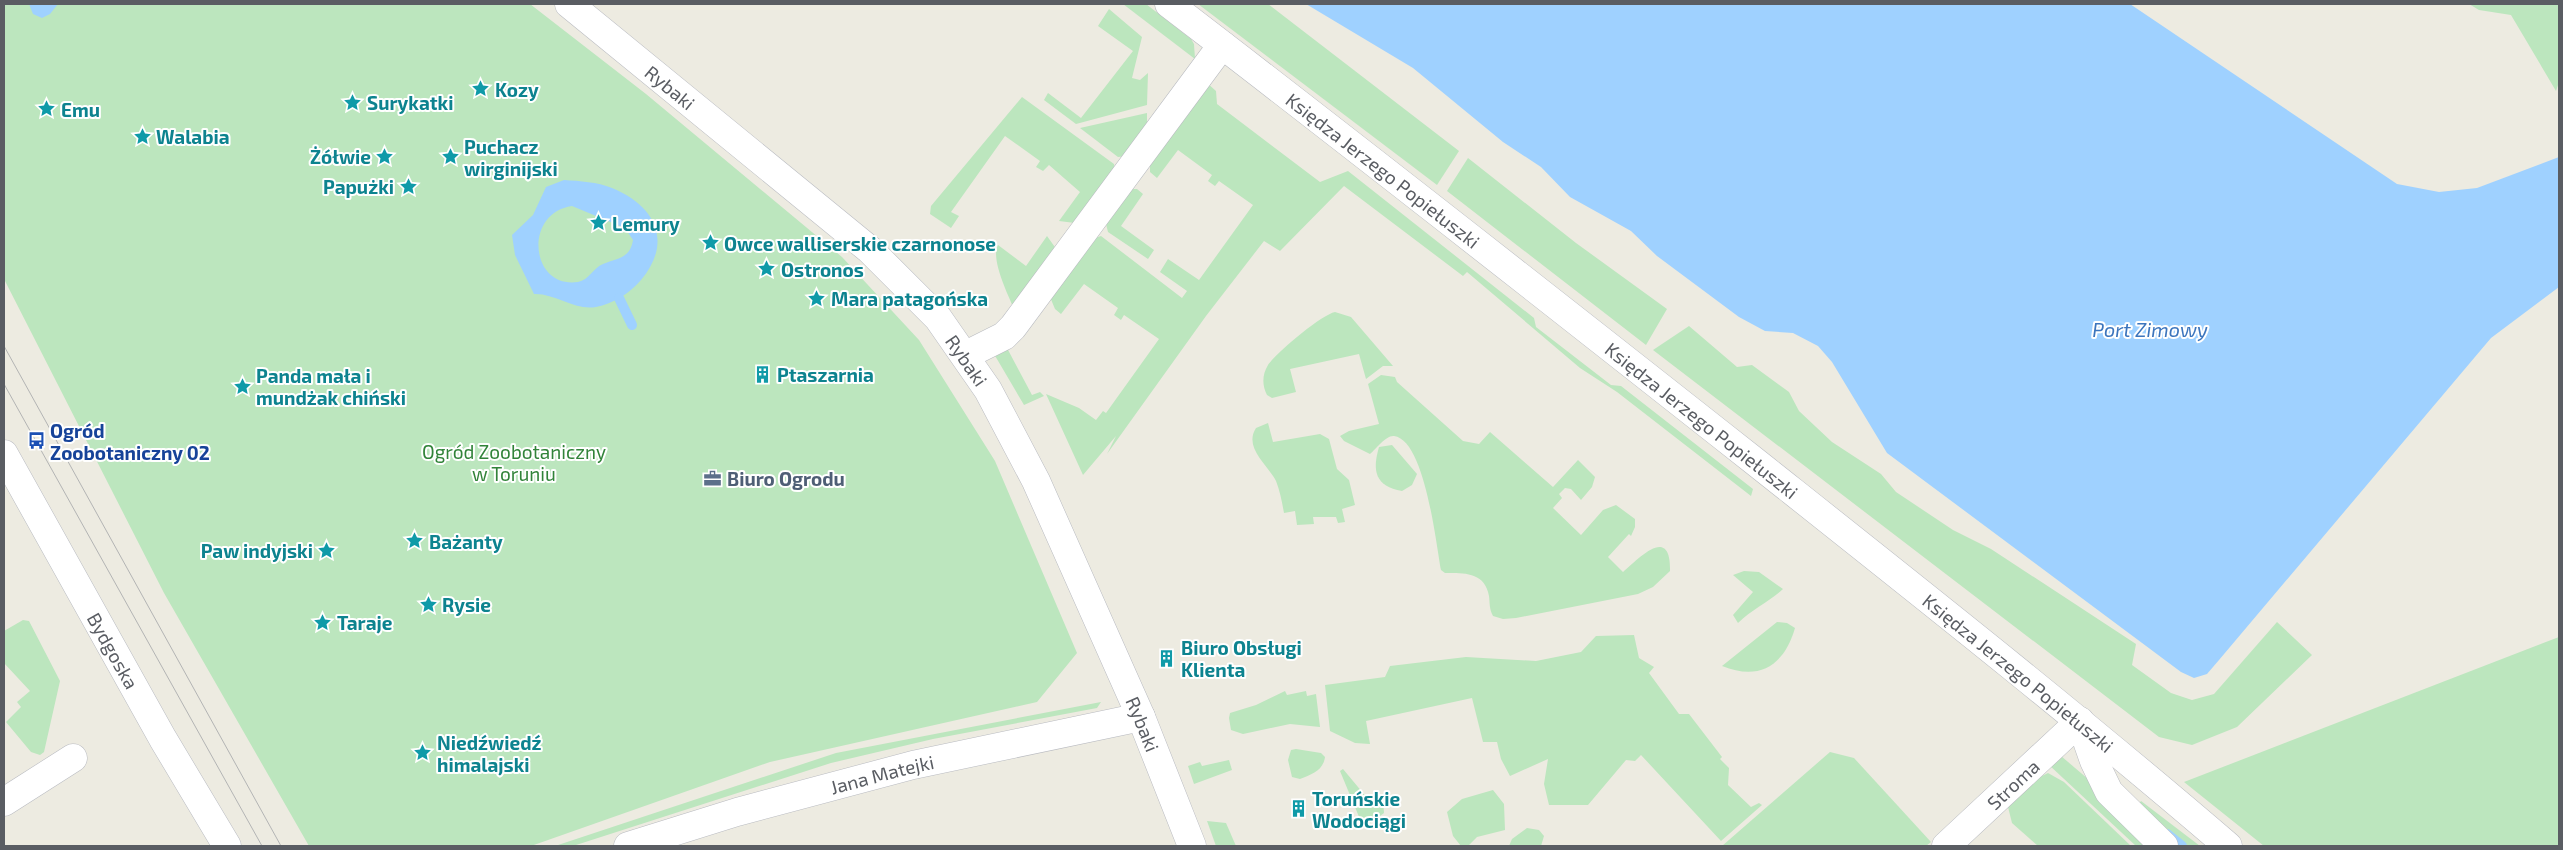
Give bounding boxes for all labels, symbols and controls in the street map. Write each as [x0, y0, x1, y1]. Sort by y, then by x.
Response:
street label: Rybaki [641, 60, 700, 114]
place label: Kozy [495, 78, 539, 102]
place icon: Kozy [471, 79, 491, 99]
street label: Księdza Jerzego Popiełuszki [1282, 87, 1485, 252]
place label: Surykatki [367, 91, 453, 115]
place icon: Surykatki [343, 92, 363, 112]
place label: Emu [61, 98, 100, 121]
place icon: Emu [37, 99, 57, 119]
place label: Walabia [156, 125, 230, 148]
place icon: Walabia [132, 126, 152, 146]
place label: Puchacz wirginijski [464, 135, 558, 180]
place label: Żółwie [310, 145, 371, 168]
place icon: Żółwie [375, 146, 395, 166]
place icon: Puchacz wirginijski [440, 147, 460, 167]
place label: Papużki [323, 175, 394, 198]
place icon: Papużki [398, 176, 418, 196]
place label: Lemury [612, 212, 680, 236]
place icon: Lemury [588, 213, 608, 233]
place label: Owce walliserskie czarnonose [724, 232, 996, 255]
place icon: Owce walliserskie czarnonose [700, 233, 720, 253]
place label: Ostronos [781, 258, 864, 281]
place icon: Ostronos [757, 259, 777, 279]
place label: Mara patagońska [831, 287, 988, 310]
place icon: Mara patagońska [807, 288, 827, 308]
water label: Port Zimowy [2092, 317, 2208, 342]
street label: Rybaki [941, 330, 993, 390]
street label: Księdza Jerzego Popiełuszki [1601, 337, 1803, 503]
place label: Ptaszarnia [777, 363, 874, 386]
place label: Panda mała i mundżak chiński [256, 364, 406, 409]
building icon: Ptaszarnia [753, 364, 773, 384]
place icon: Panda mała i mundżak chiński [232, 376, 252, 396]
place label: Ogród Zoobotaniczny 02 [50, 419, 210, 465]
bus stop icon: Ogród Zoobotaniczny 02 [26, 431, 46, 451]
park label: Ogród Zoobotaniczny w Toruniu [422, 440, 606, 485]
place label: Biuro Ogrodu [727, 467, 845, 490]
office icon: Biuro Ogrodu [703, 468, 723, 488]
place label: Bażanty [429, 530, 503, 554]
place icon: Bażanty [405, 531, 425, 551]
place label: Paw indyjski [201, 539, 313, 563]
place icon: Paw indyjski [317, 540, 337, 560]
street label: Księdza Jerzego Popiełuszki [1918, 588, 2119, 757]
place label: Rysie [442, 593, 491, 617]
place icon: Rysie [418, 594, 438, 614]
street label: Bydgoska [83, 608, 144, 693]
place label: Taraje [337, 611, 393, 634]
place icon: Taraje [313, 612, 333, 632]
place label: Biuro Obsługi Klienta [1181, 636, 1302, 681]
building icon: Biuro Obsługi Klienta [1157, 648, 1177, 668]
street label: Rybaki [1122, 693, 1165, 755]
place label: Niedźwiedź himalajski [437, 731, 541, 776]
place icon: Niedźwiedź himalajski [413, 743, 433, 763]
street label: Jana Matejki [827, 749, 936, 798]
street label: Stroma [1982, 754, 2043, 814]
place label: Toruńskie Wodociągi [1312, 787, 1406, 832]
building icon: Toruńskie Wodociągi [1288, 799, 1308, 819]

